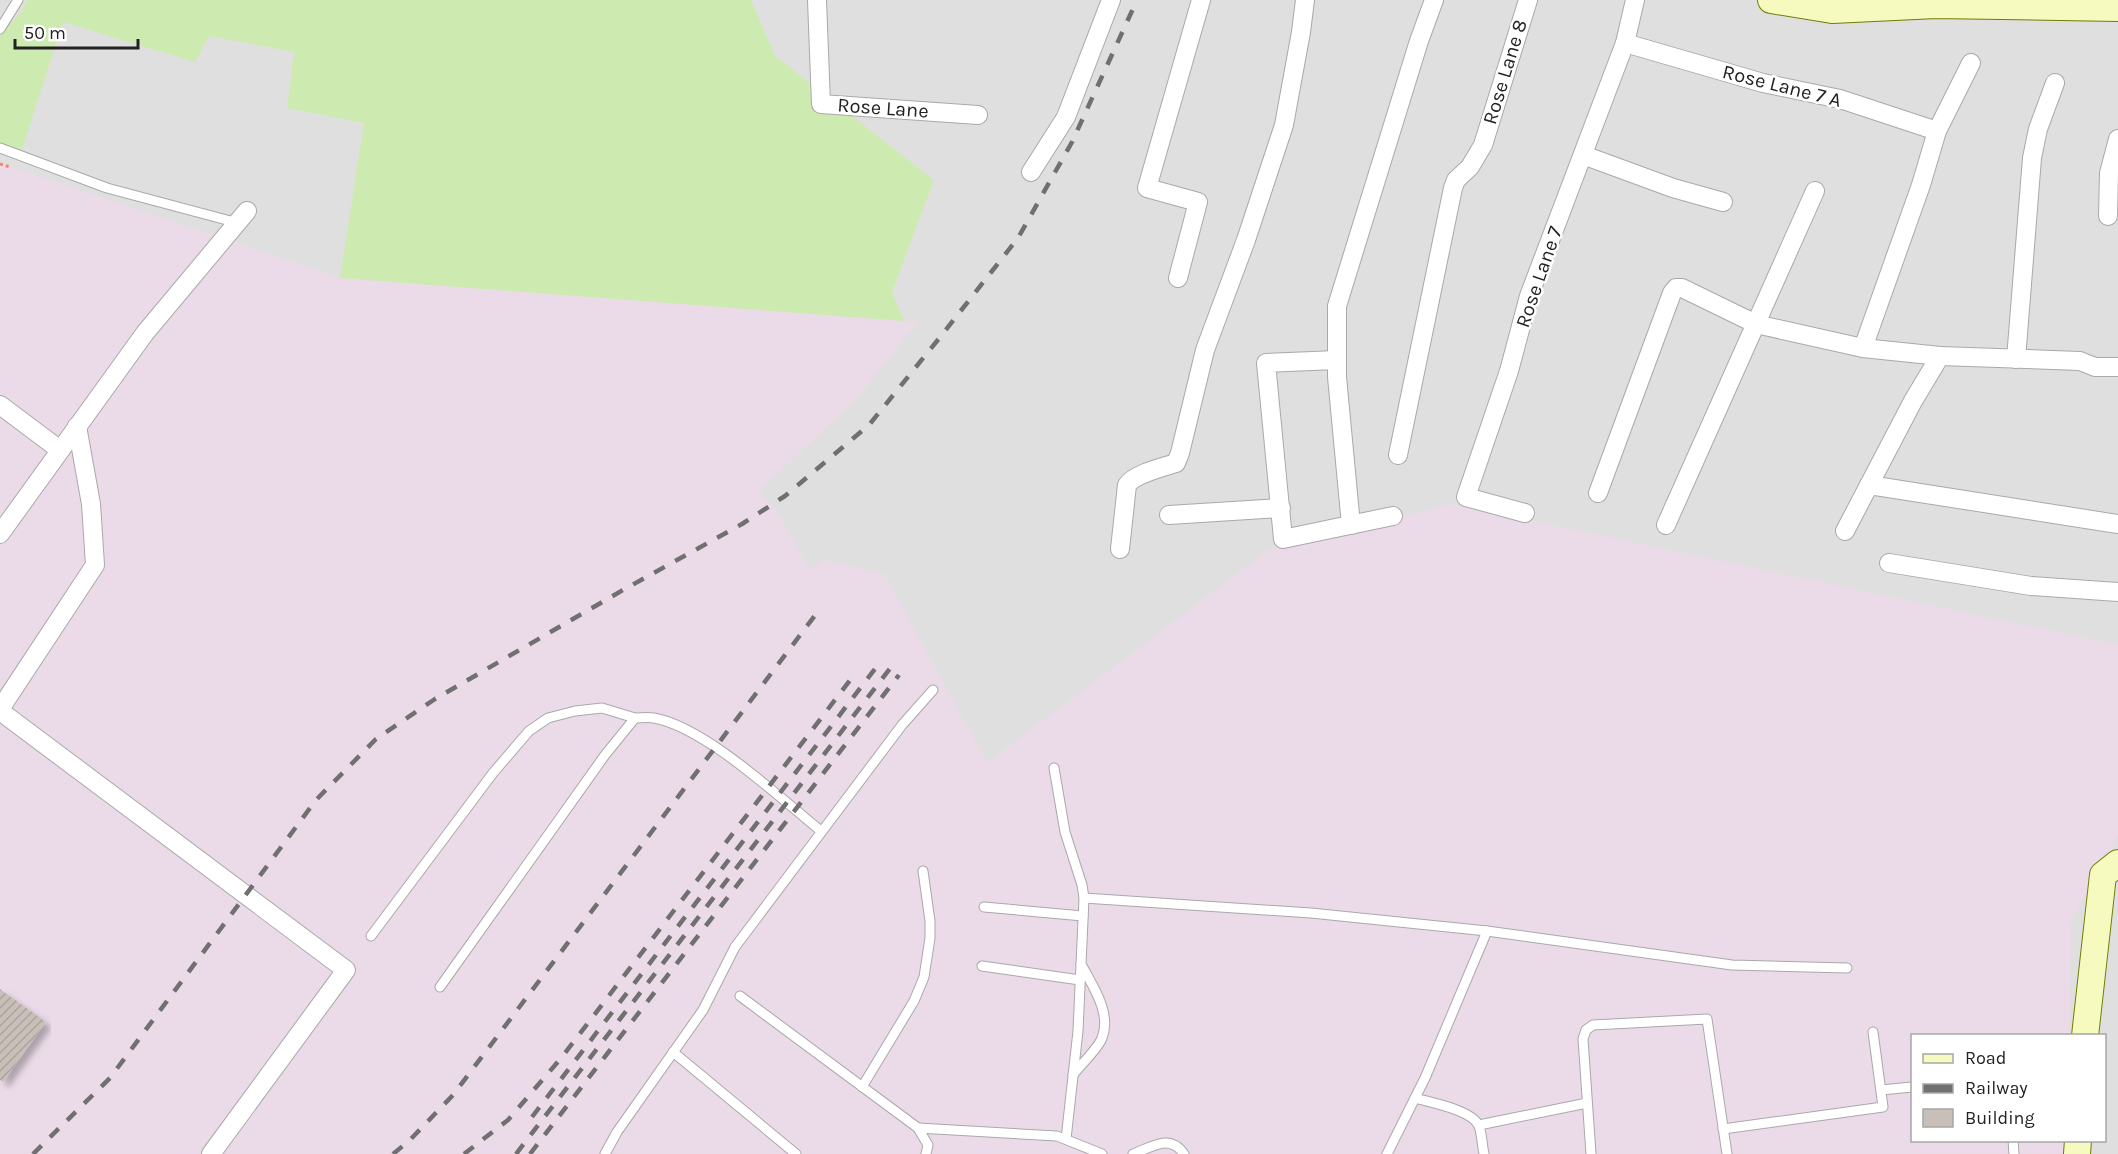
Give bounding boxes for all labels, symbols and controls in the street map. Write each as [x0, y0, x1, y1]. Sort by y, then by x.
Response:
scale bar [15, 12, 138, 50]
street label: Rose Lane 8 [1478, 17, 1532, 127]
text: 50 m [24, 22, 66, 44]
street label: Rose Lane 7 A [1720, 60, 1844, 112]
street label: Rose Lane [837, 93, 929, 123]
street label: Rose Lane 7 [1511, 223, 1567, 331]
legend [1911, 1034, 2106, 1142]
text: Road [1965, 1047, 2006, 1069]
text: Railway [1965, 1077, 2028, 1099]
text: Building [1965, 1107, 2035, 1129]

